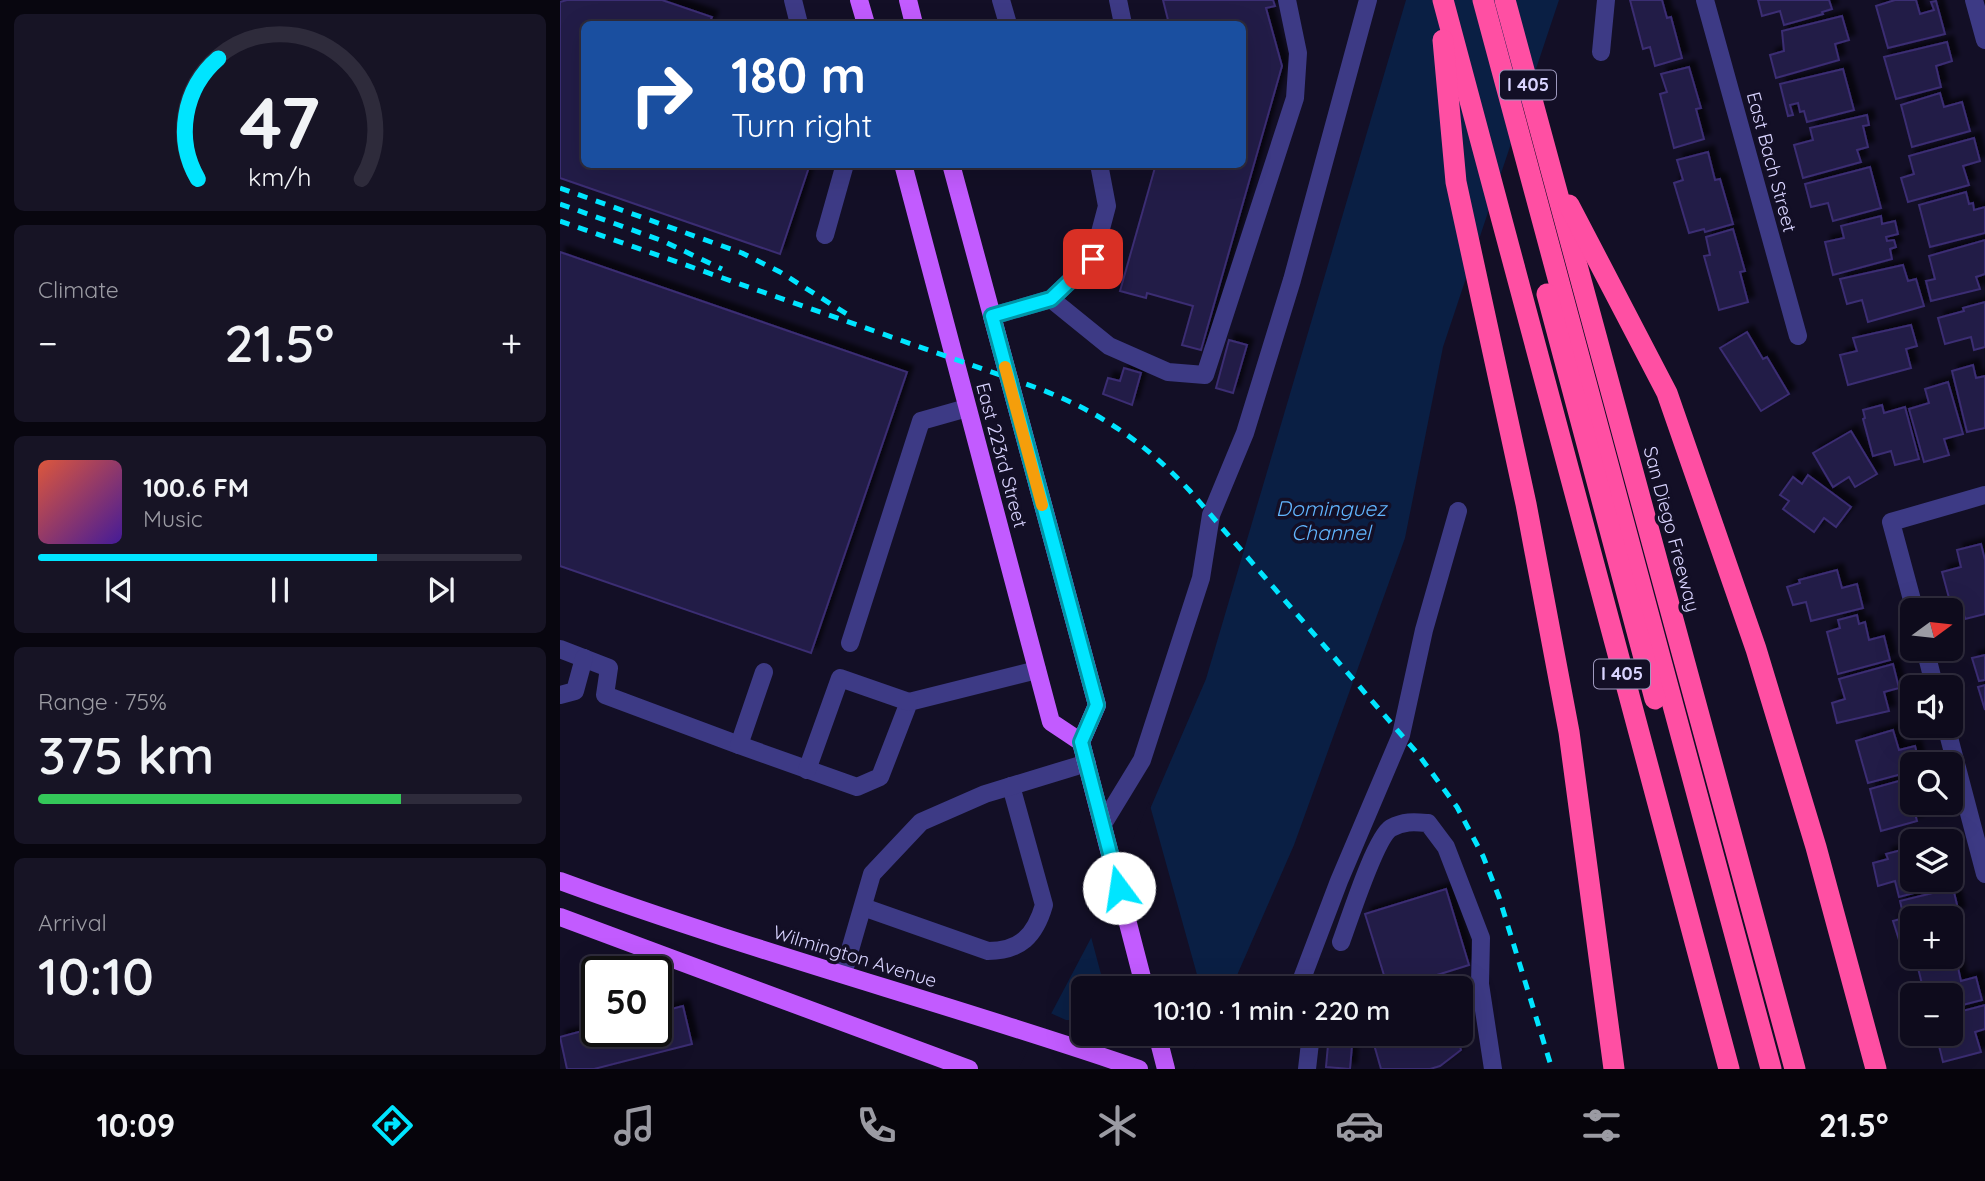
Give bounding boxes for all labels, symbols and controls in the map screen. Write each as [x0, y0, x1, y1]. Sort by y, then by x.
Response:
text: 180 m [731, 44, 866, 105]
icon: right [616, 49, 707, 140]
road number: I 405 [1500, 70, 1556, 100]
text: 47 [240, 76, 320, 167]
street label: East Bach Street [1742, 89, 1802, 235]
text: Turn right [731, 105, 872, 145]
text: km/h [248, 160, 312, 191]
pin [1063, 229, 1123, 289]
icon: arrive [1074, 240, 1112, 278]
text: Climate [38, 275, 119, 304]
text: 21.5° [224, 310, 334, 375]
text: − [38, 319, 58, 367]
text: + [501, 319, 522, 367]
street label: East 223rd Street [971, 380, 1033, 530]
street label: San Diego Freeway [1638, 444, 1706, 614]
text: 100.6 FM [143, 471, 249, 504]
water label: Dominguez Channel [1276, 495, 1388, 545]
text: Music [143, 504, 203, 533]
icon: previous [100, 571, 138, 609]
icon: pause [261, 571, 299, 609]
icon: next [422, 571, 460, 609]
north arrow [1900, 598, 1964, 662]
map controls [1900, 598, 1963, 1046]
road number: I 405 [1594, 660, 1650, 688]
button: sound [1900, 675, 1963, 738]
text: Range · 75% [38, 687, 167, 716]
text: 375 km [38, 722, 214, 787]
button: search [1900, 752, 1963, 815]
button: layers [1900, 829, 1963, 892]
position arrow [1082, 851, 1156, 925]
button: + [1900, 906, 1963, 969]
text: Arrival [38, 908, 107, 937]
street label: Wilmington Avenue [770, 920, 940, 992]
text: 10:10 [38, 943, 154, 1008]
speed limit sign: 50 [581, 956, 672, 1047]
button: − [1900, 983, 1963, 1046]
text: 10:10 · 1 min · 220 m [1154, 994, 1390, 1027]
icon: directions [368, 1101, 417, 1150]
icon: music [610, 1101, 659, 1150]
icon: phone [852, 1101, 901, 1150]
icon: climate [1093, 1101, 1142, 1150]
icon: car [1335, 1101, 1384, 1150]
icon: filters [1577, 1101, 1626, 1150]
text: 10:09 [96, 1105, 175, 1145]
text: 21.5° [1819, 1105, 1889, 1145]

